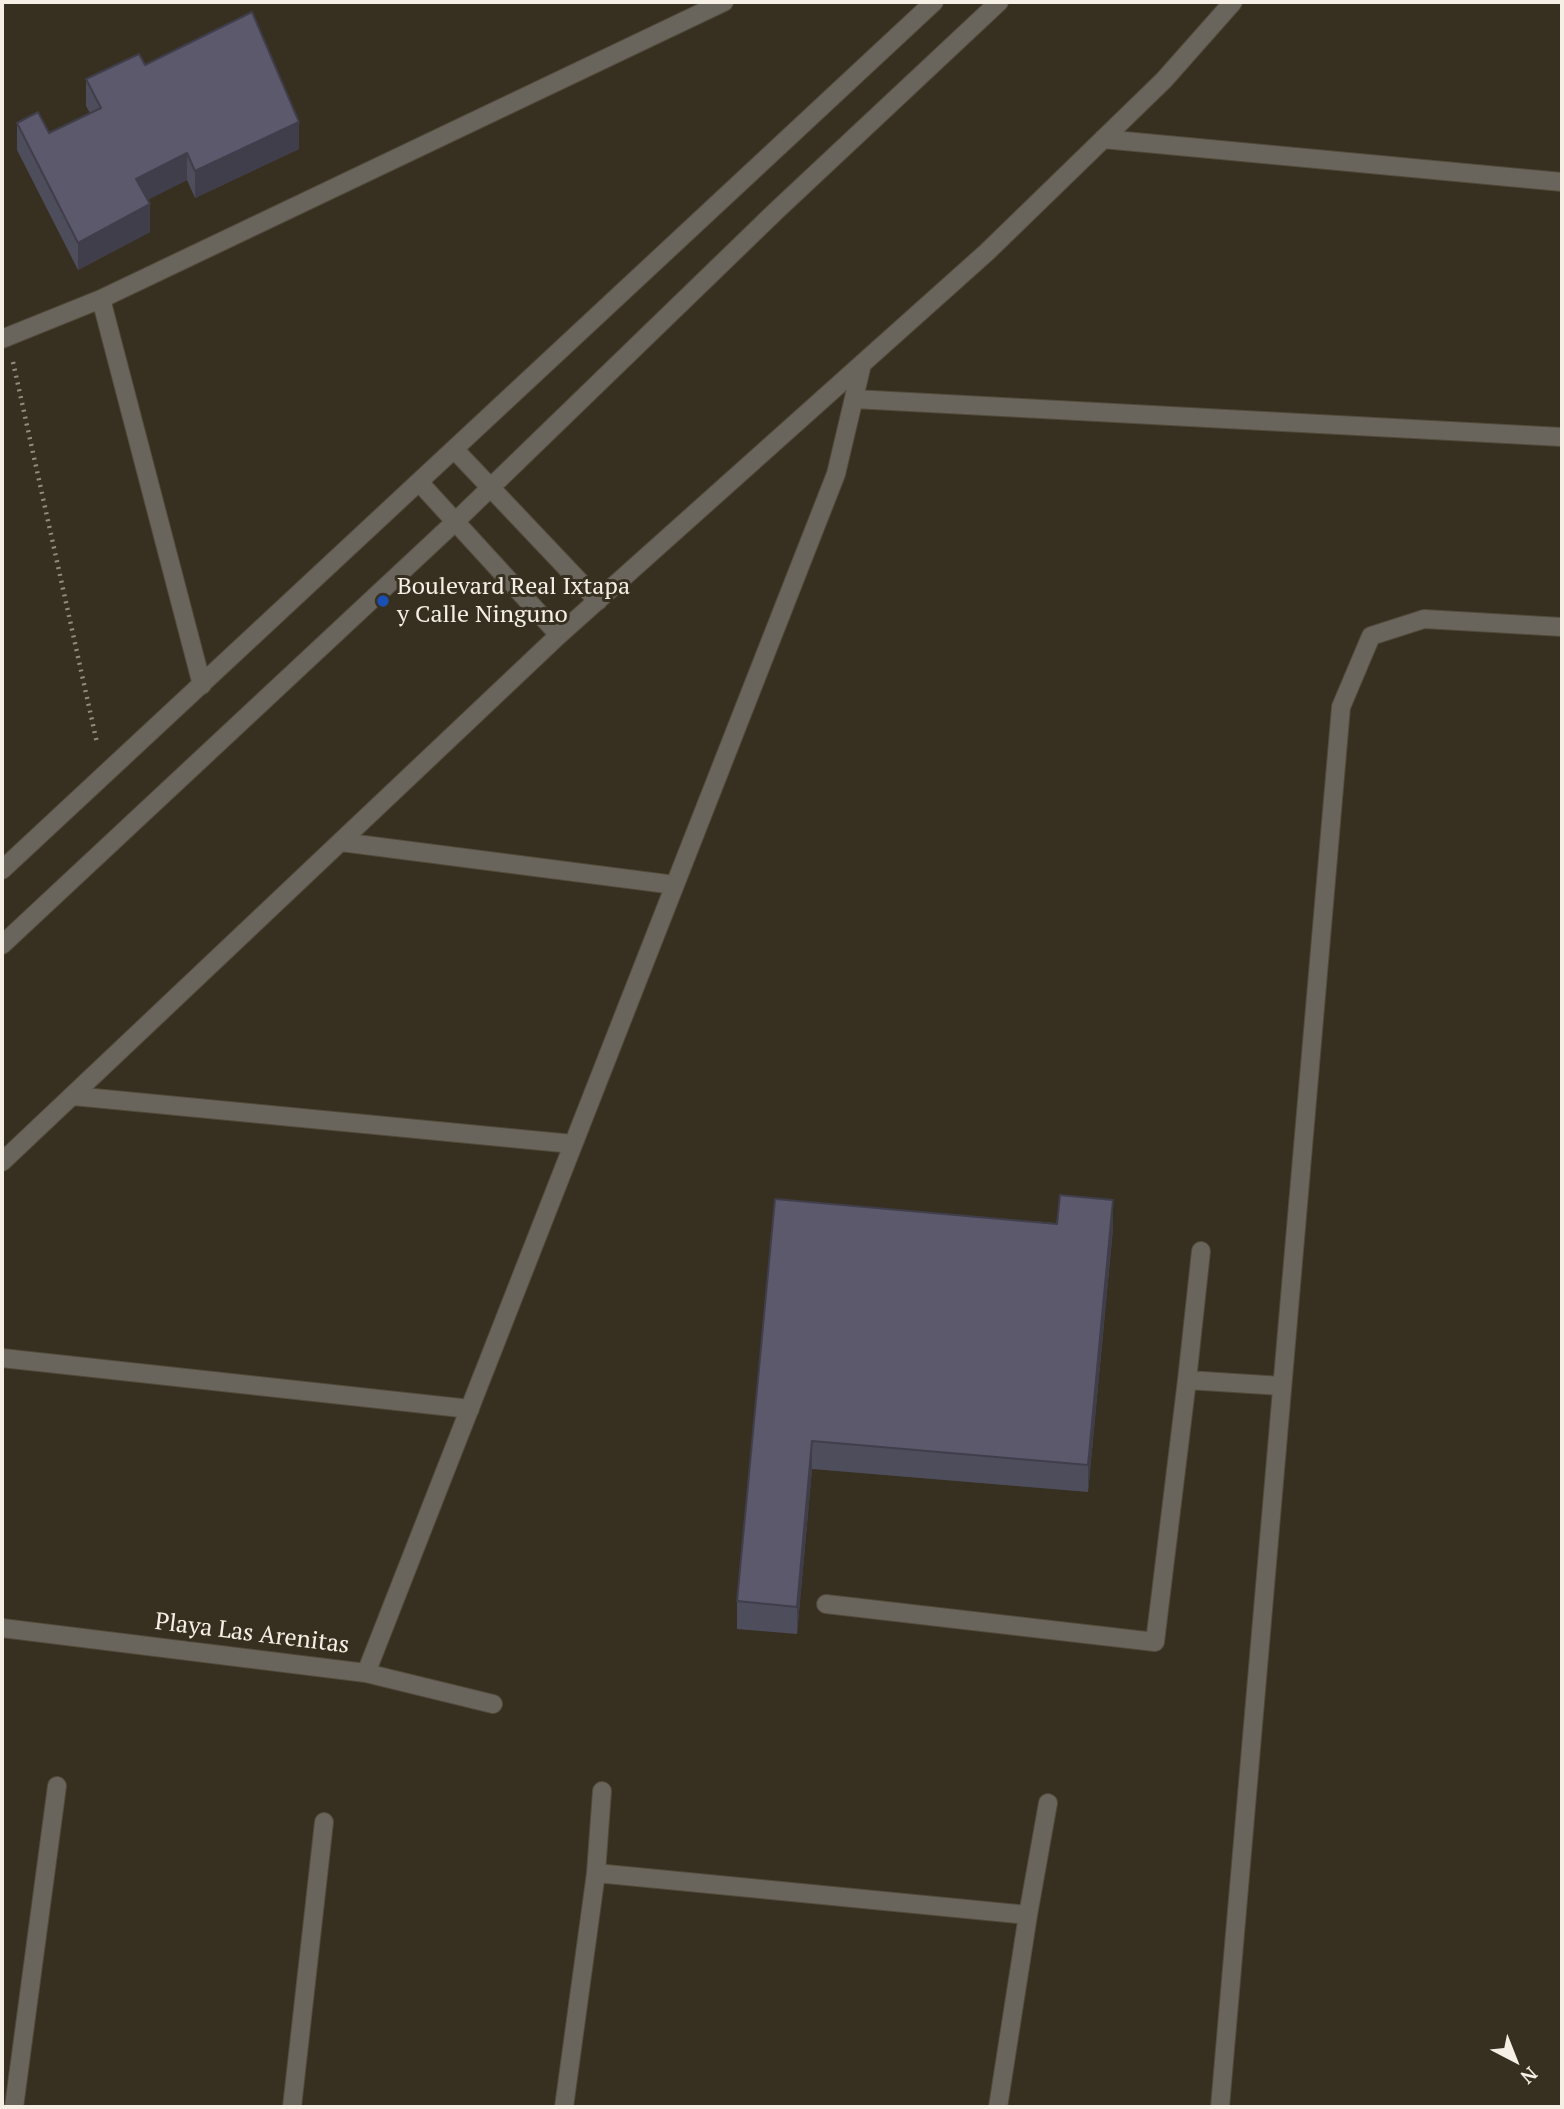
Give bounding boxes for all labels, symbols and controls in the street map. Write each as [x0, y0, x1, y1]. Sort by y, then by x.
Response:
place label: Boulevard Real Ixtapa y Calle Ninguno [397, 573, 630, 629]
marker: Boulevard Real Ixtapa y Calle Ninguno [375, 593, 391, 609]
street label: Playa Las Arenitas [153, 1608, 351, 1660]
north arrow [1480, 2025, 1550, 2095]
text: N [1516, 2062, 1543, 2090]

